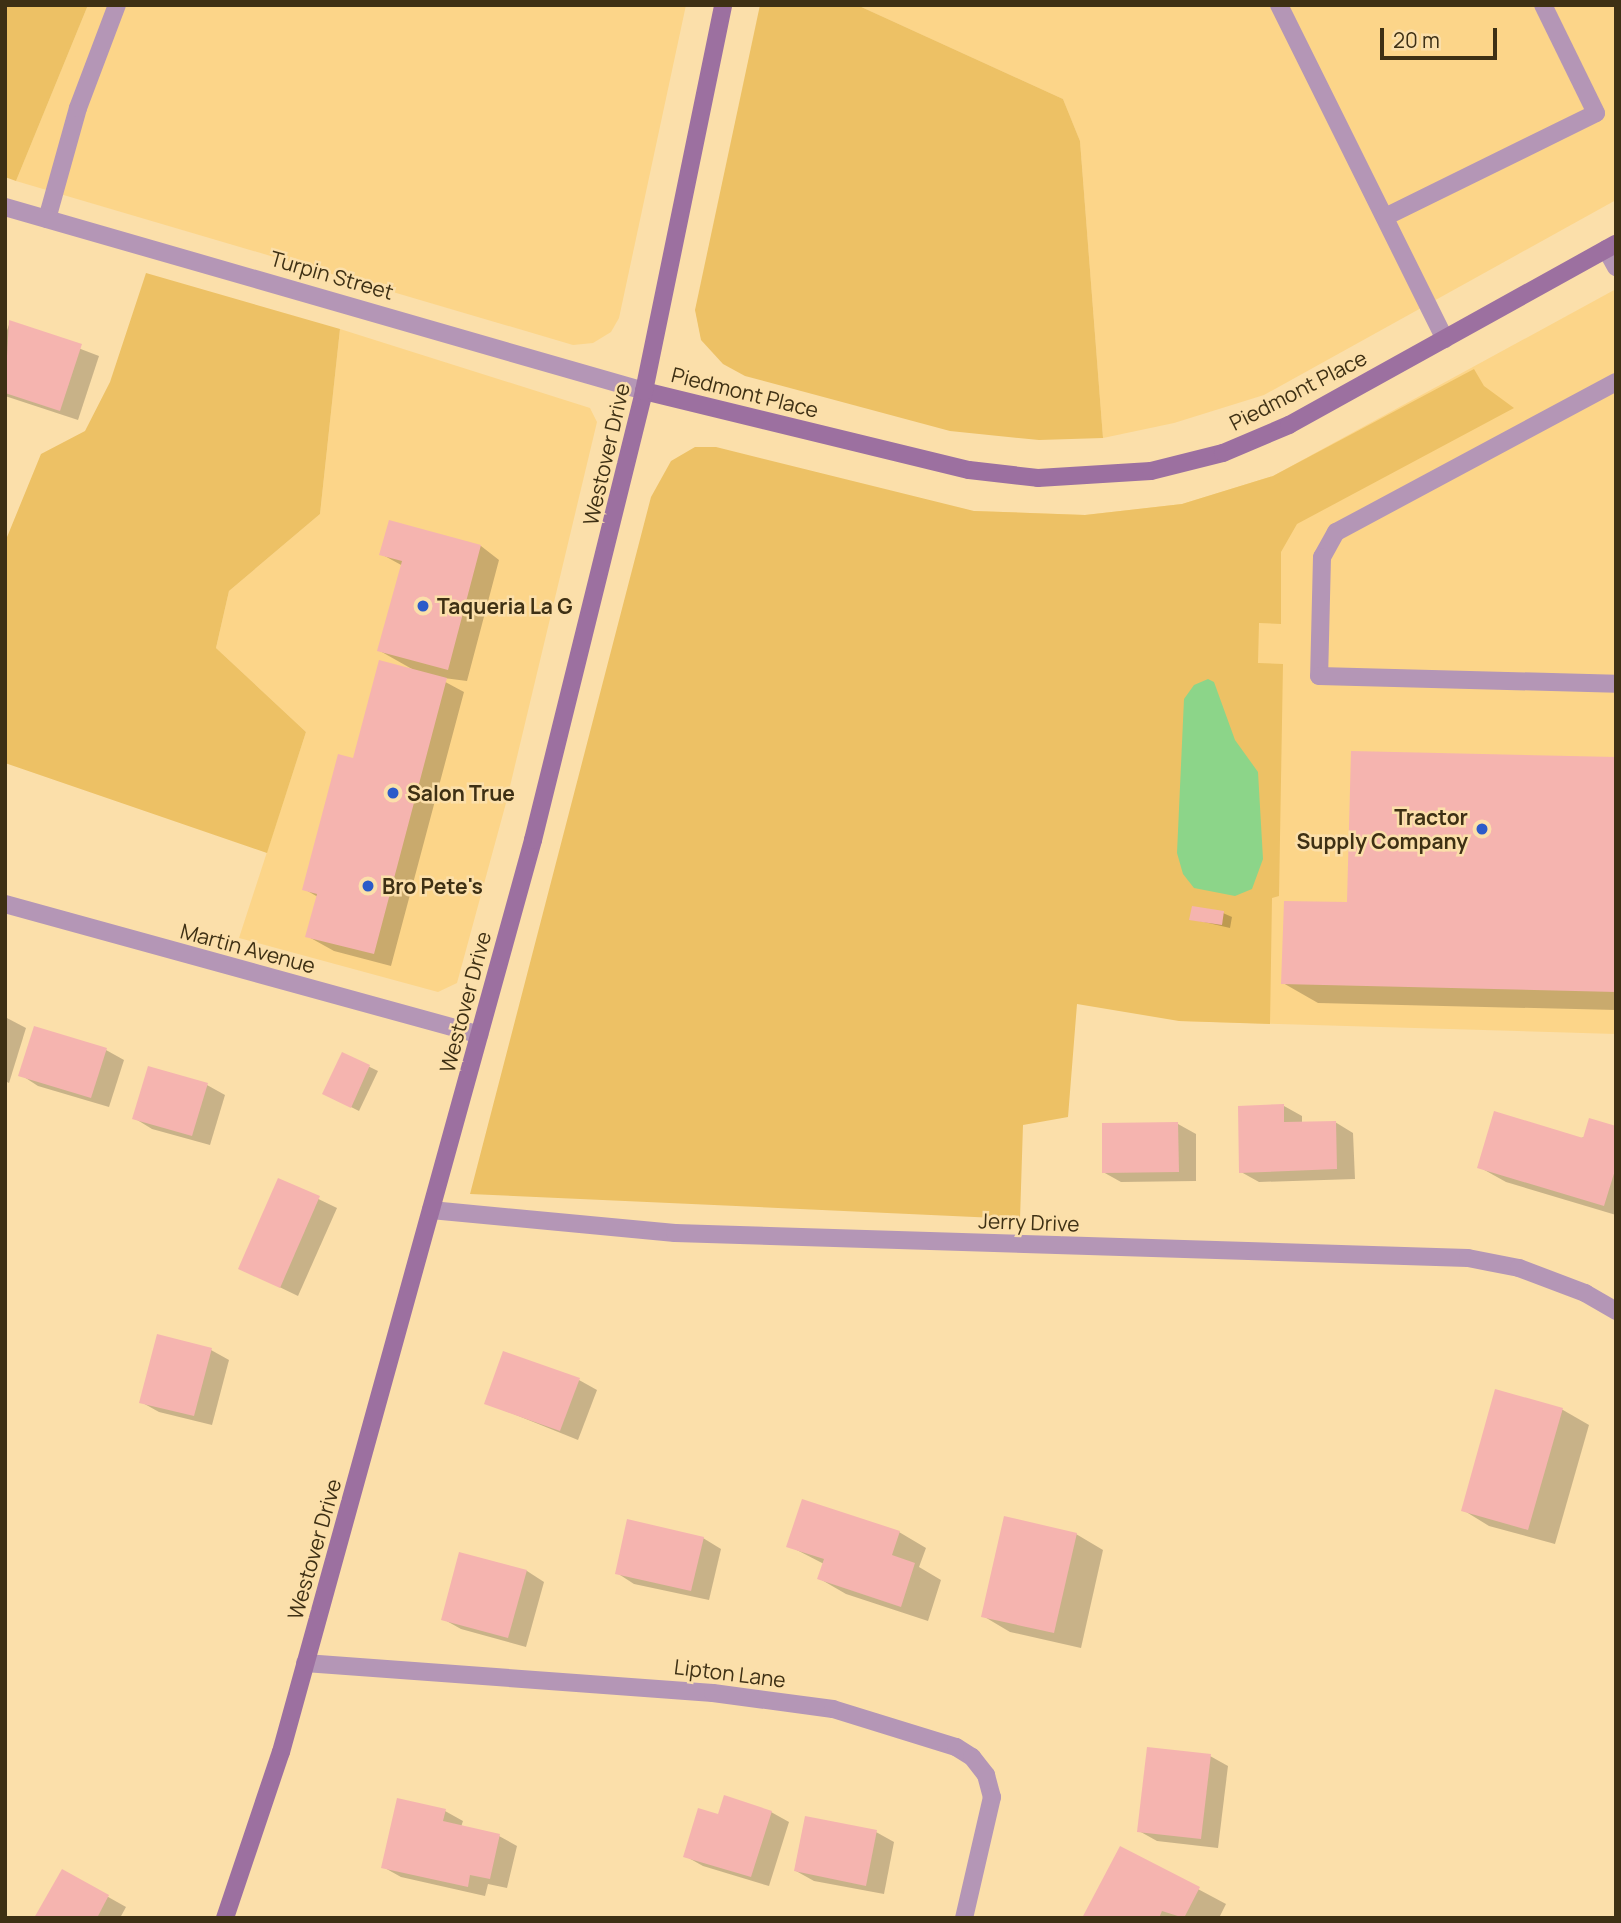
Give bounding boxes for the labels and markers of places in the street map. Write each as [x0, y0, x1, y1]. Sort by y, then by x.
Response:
place label: Taqueria La G [437, 593, 573, 619]
marker: Taqueria La G [415, 598, 431, 614]
place label: Salon True [407, 780, 515, 806]
marker: Salon True [385, 785, 401, 801]
place label: Tractor Supply Company [1296, 804, 1468, 854]
marker: Tractor Supply Company [1474, 821, 1490, 837]
place label: Bro Pete's [382, 873, 483, 899]
marker: Bro Pete's [360, 878, 376, 894]

